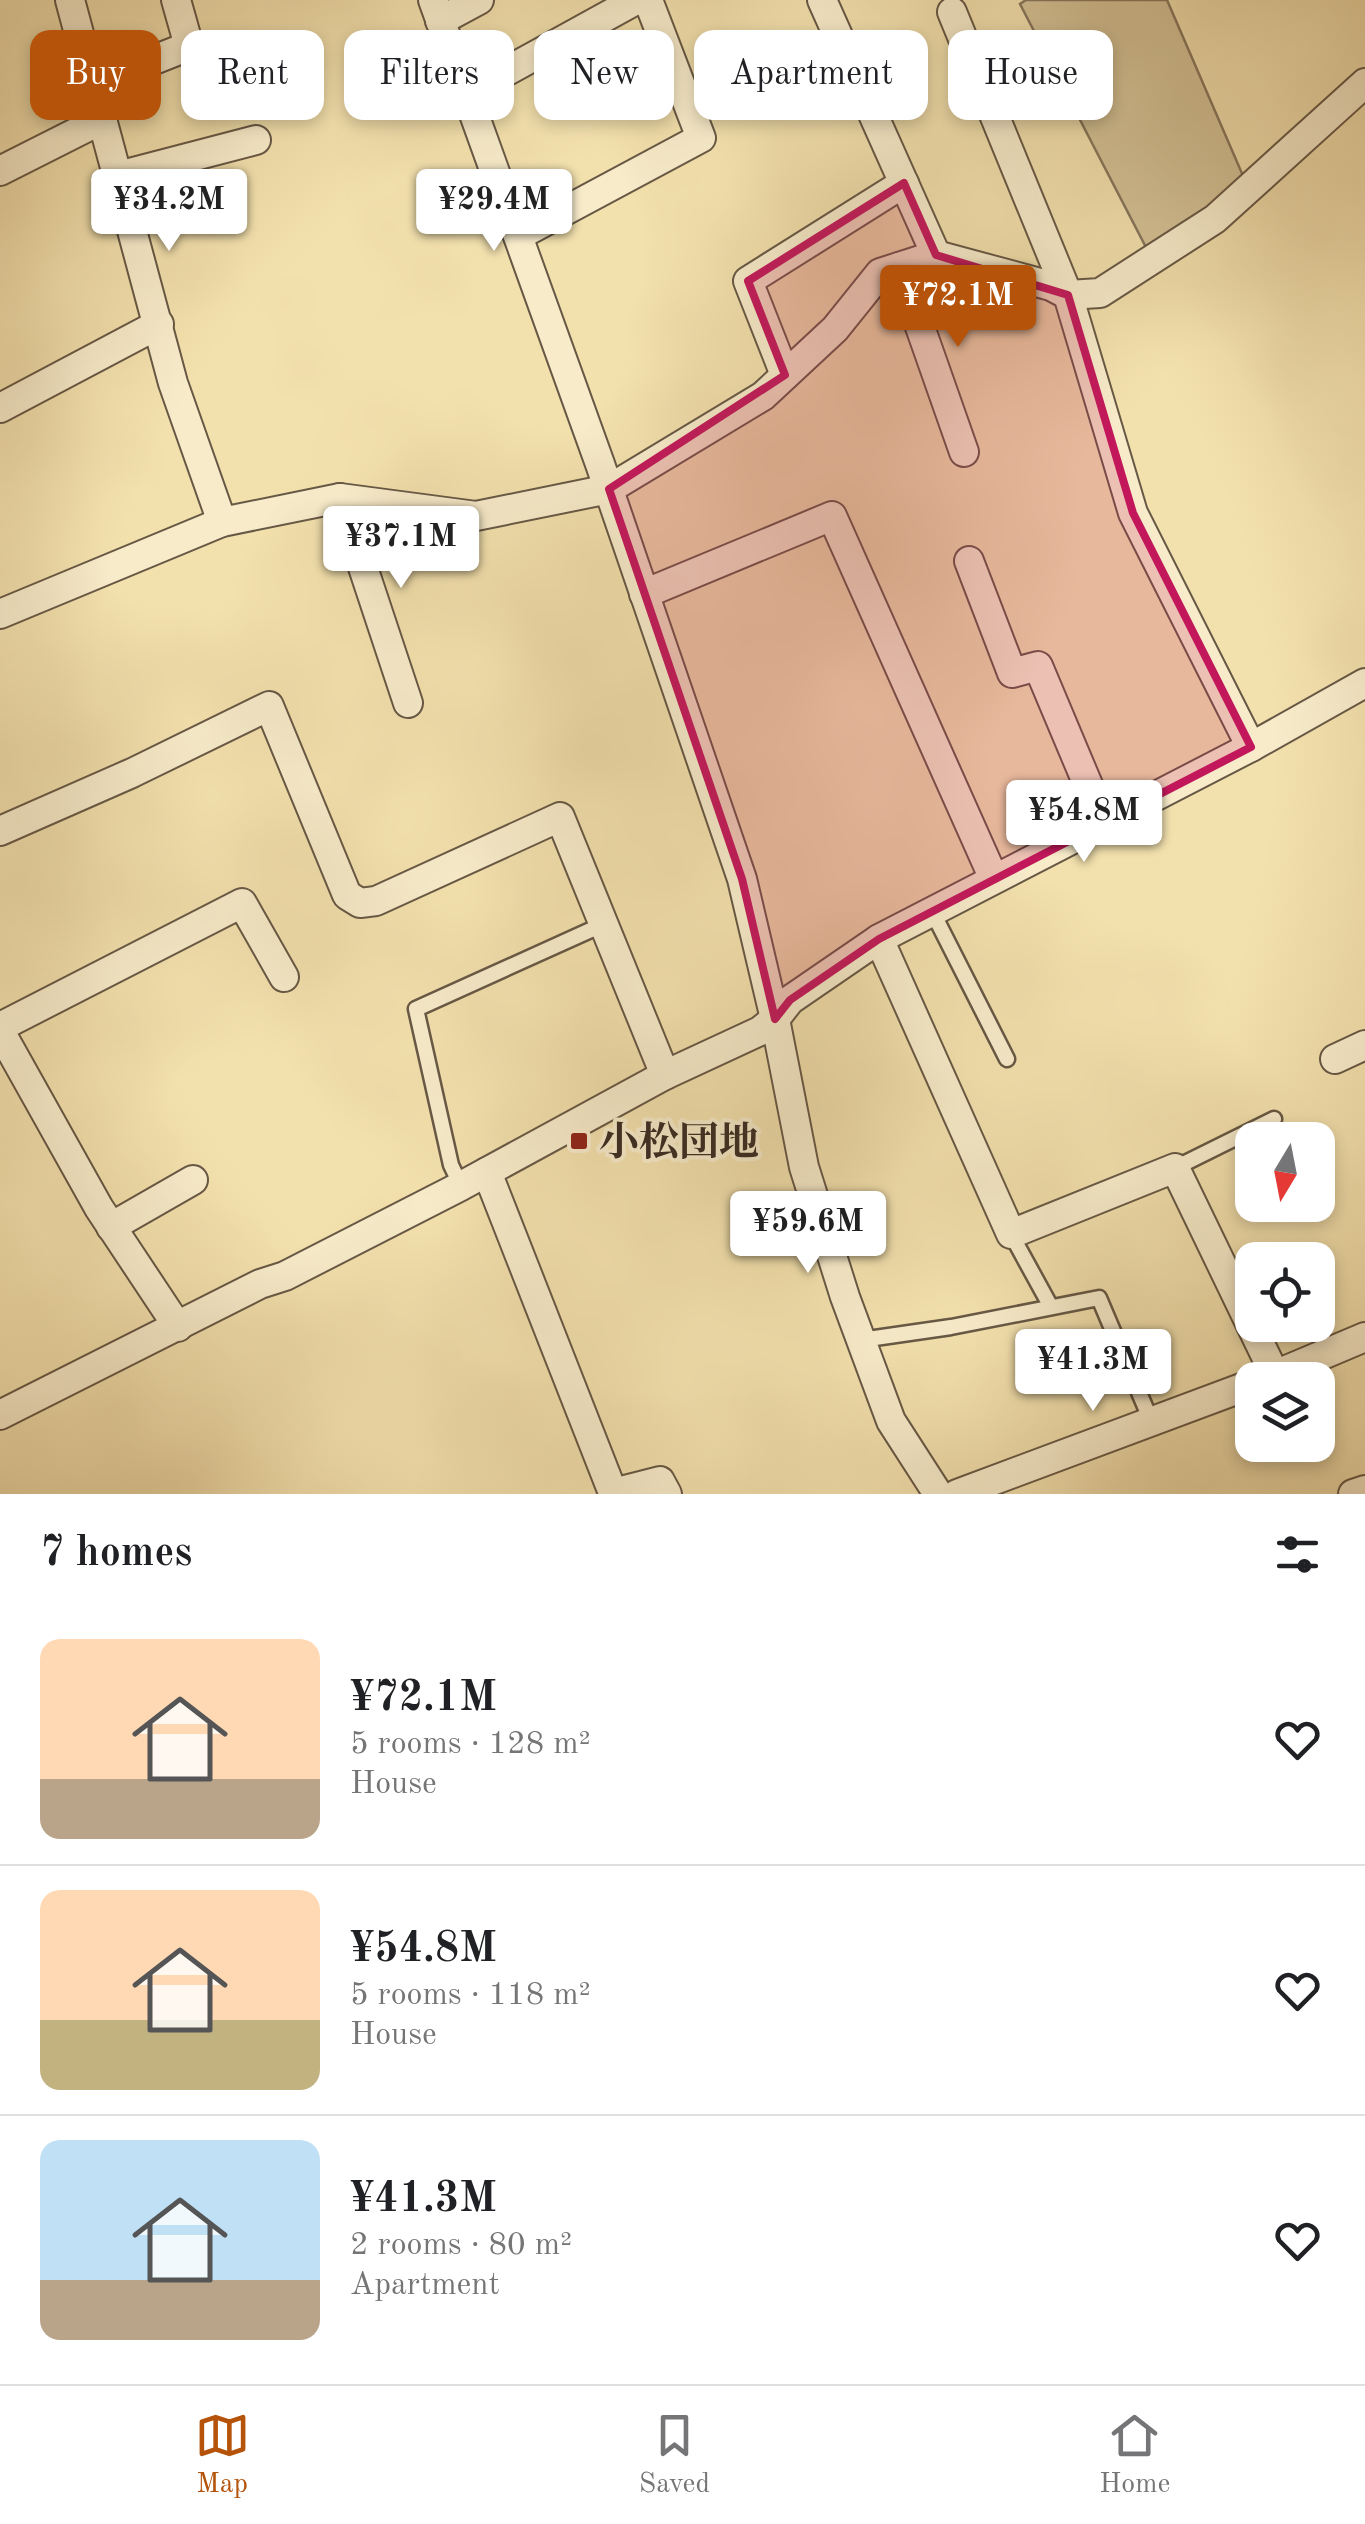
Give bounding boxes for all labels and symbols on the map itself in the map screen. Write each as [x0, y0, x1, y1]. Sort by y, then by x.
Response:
pin: ¥34.2M [88, 169, 250, 254]
pin: ¥29.4M [413, 169, 575, 254]
pin: ¥72.1M [877, 265, 1039, 350]
pin: ¥37.1M [320, 506, 482, 591]
pin: ¥54.8M [1003, 780, 1165, 865]
place label: 小松団地 [599, 1121, 759, 1165]
north arrow [1235, 1122, 1335, 1222]
marker: 小松団地 [568, 1130, 590, 1152]
pin: ¥59.6M [727, 1191, 889, 1276]
pin: ¥41.3M [1012, 1329, 1174, 1414]

